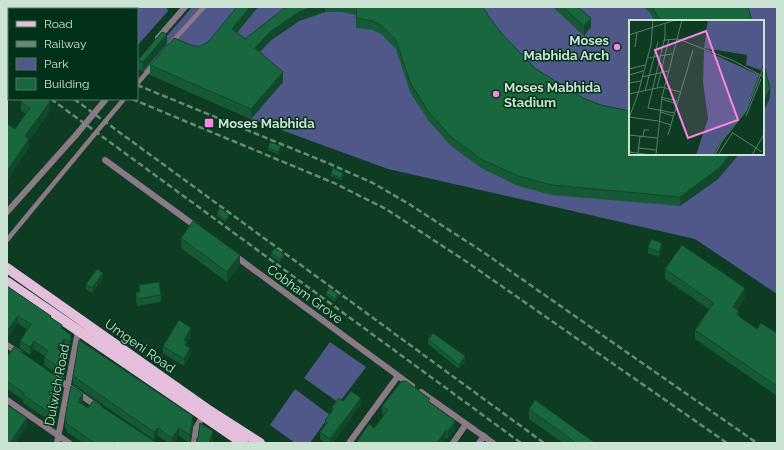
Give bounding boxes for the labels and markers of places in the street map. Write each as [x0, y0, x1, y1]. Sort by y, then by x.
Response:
place label: Moses Mabhida Arch [524, 33, 610, 63]
marker: Moses Mabhida Arch [612, 42, 622, 52]
place label: Moses Mabhida Stadium [504, 80, 601, 110]
marker: Moses Mabhida Stadium [491, 89, 501, 99]
place label: Moses Mabhida [218, 116, 315, 131]
marker: Moses Mabhida [203, 117, 215, 129]

